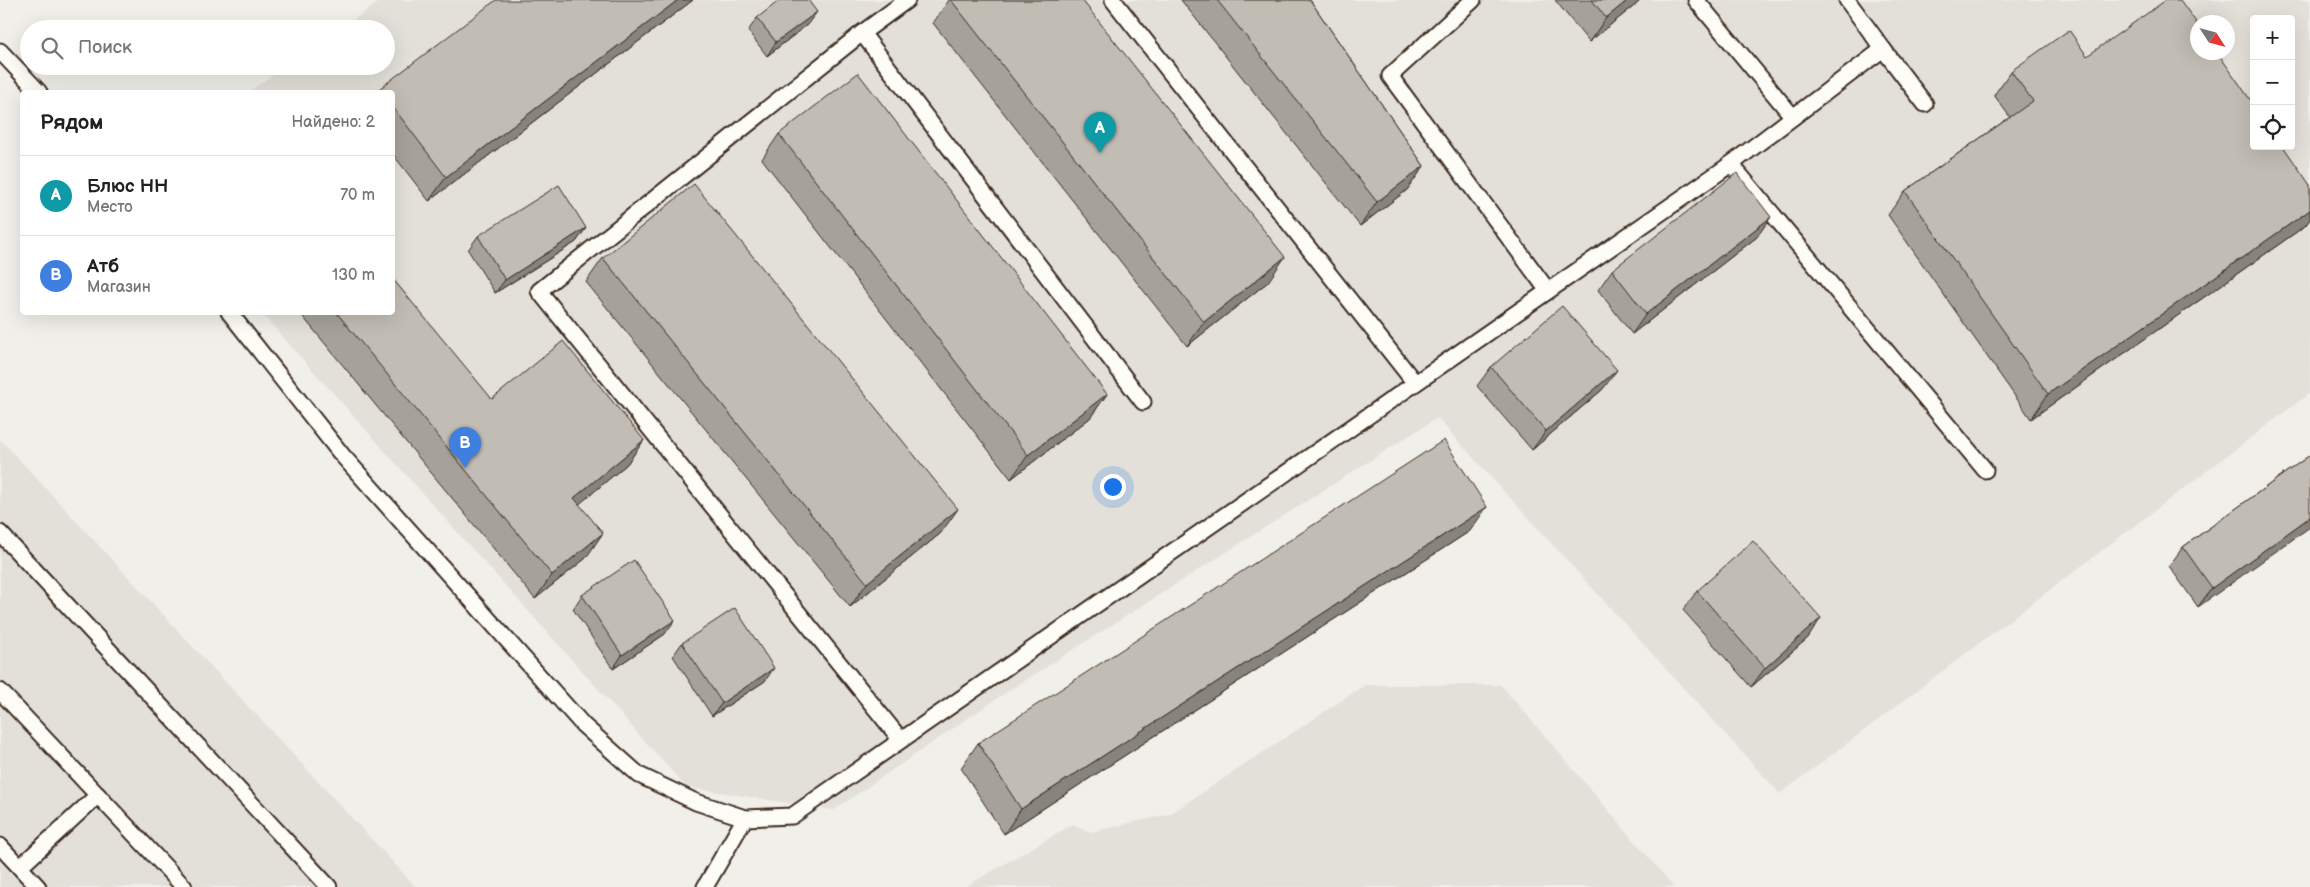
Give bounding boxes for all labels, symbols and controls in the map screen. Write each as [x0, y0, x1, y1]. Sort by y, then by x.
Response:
north arrow [2190, 15, 2235, 60]
map controls [2250, 15, 2295, 150]
button: + [2250, 15, 2295, 60]
search box [20, 20, 395, 75]
icon: search [38, 34, 66, 62]
text: Поиск [78, 36, 132, 59]
button: − [2250, 60, 2295, 105]
button: locate [2250, 105, 2295, 150]
text: Рядом [40, 110, 103, 135]
pin: A [1084, 112, 1116, 153]
text: Найдено: 2 [291, 113, 375, 132]
text: Блюс НН [87, 175, 169, 198]
text: A [51, 186, 61, 205]
text: 70 m [340, 186, 375, 205]
text: Место [87, 198, 133, 217]
text: Атб [87, 255, 119, 278]
text: B [50, 266, 62, 285]
text: 130 m [332, 266, 375, 285]
text: Магазин [87, 278, 151, 297]
pin: B [449, 427, 481, 468]
your location [1100, 474, 1126, 500]

